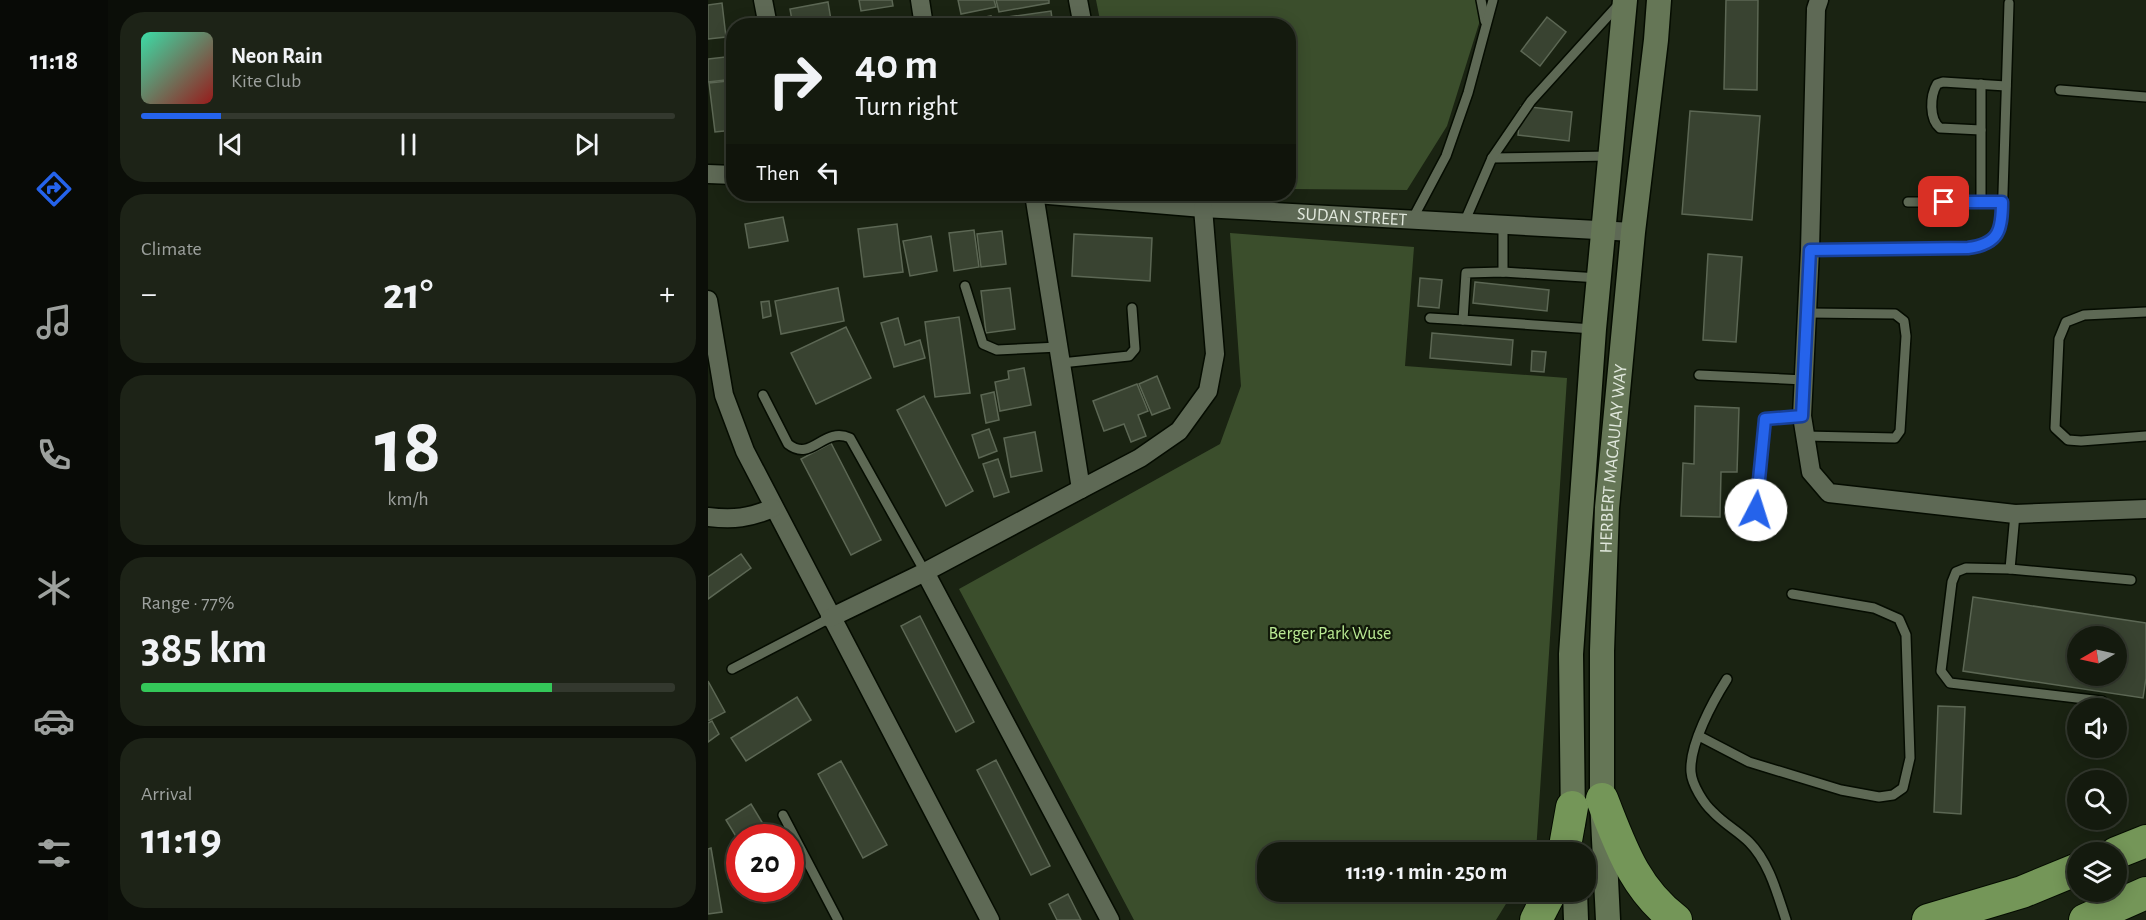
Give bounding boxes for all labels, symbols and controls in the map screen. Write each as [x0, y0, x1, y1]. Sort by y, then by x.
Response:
icon: right [756, 42, 834, 120]
text: 40 m [855, 44, 938, 86]
text: Neon Rain [231, 45, 323, 67]
text: 11:18 [30, 47, 78, 74]
text: Kite Club [231, 71, 301, 91]
text: Turn right [855, 93, 958, 120]
icon: previous [214, 128, 247, 161]
icon: pause [392, 128, 425, 161]
icon: next [570, 128, 603, 161]
icon: left [812, 156, 845, 189]
text: Then [756, 162, 800, 184]
icon: directions [33, 168, 75, 210]
pin [1918, 176, 1969, 227]
icon: arrive [1927, 185, 1960, 218]
street label: SUDAN STREET [1297, 205, 1408, 229]
text: Climate [141, 239, 202, 259]
text: 21° [383, 272, 433, 317]
text: − [141, 278, 157, 311]
text: + [659, 278, 675, 311]
icon: music [33, 301, 75, 343]
street label: HERBERT MACAULAY WAY [1597, 363, 1631, 554]
text: 18 [375, 409, 441, 487]
icon: phone [33, 434, 75, 476]
position arrow [1724, 478, 1788, 542]
text: km/h [387, 489, 429, 509]
icon: climate [33, 567, 75, 609]
text: Range · 77% [141, 593, 234, 613]
park label: Berger Park Wuse [1269, 625, 1391, 643]
text: 385 km [141, 626, 267, 671]
north arrow [2067, 626, 2127, 686]
map controls [2067, 626, 2127, 902]
button: sound [2067, 698, 2127, 758]
icon: car [33, 700, 75, 742]
button: search [2067, 770, 2127, 830]
text: Arrival [141, 784, 192, 804]
text: 11:19 [141, 817, 222, 862]
speed limit sign: 20 [726, 824, 804, 902]
icon: filters [33, 832, 75, 874]
button: layers [2067, 842, 2127, 902]
text: 11:19 · 1 min · 250 m [1346, 861, 1507, 883]

